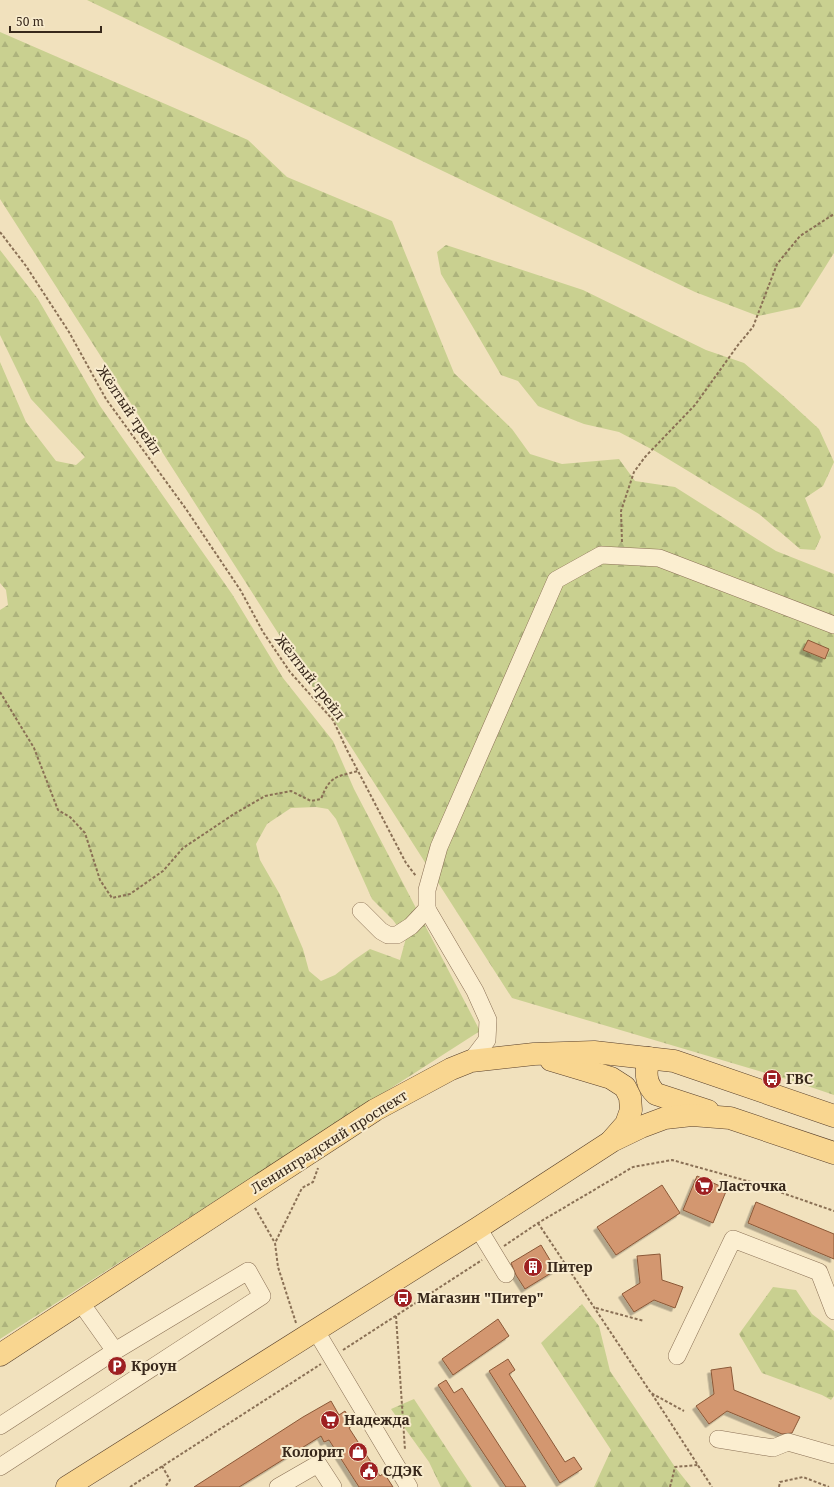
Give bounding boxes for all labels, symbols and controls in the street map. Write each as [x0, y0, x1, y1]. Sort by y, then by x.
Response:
scale bar [10, 8, 101, 34]
text: 50 m [16, 13, 44, 30]
street label: Жёлтый трейл [92, 361, 166, 458]
street label: Жёлтый трейл [270, 629, 350, 724]
bus stop icon: ГВС [761, 1068, 783, 1090]
place label: ГВС [786, 1069, 813, 1088]
street label: Ленинградский проспект [247, 1085, 411, 1198]
supermarket icon: Ласточка [693, 1175, 715, 1197]
place label: Ласточка [718, 1176, 787, 1195]
building icon: Питер [522, 1256, 544, 1278]
place label: Питер [547, 1257, 593, 1276]
bus stop icon: Магазин "Питер" [392, 1287, 414, 1309]
place label: Магазин "Питер" [417, 1288, 544, 1307]
parking icon: Кроун [106, 1355, 128, 1377]
place label: Кроун [131, 1356, 177, 1375]
supermarket icon: Надежда [319, 1409, 341, 1431]
place label: Надежда [344, 1410, 410, 1429]
shop icon: Колорит [347, 1441, 369, 1463]
place label: Колорит [282, 1442, 344, 1461]
public building icon: СДЭК [358, 1460, 380, 1482]
place label: СДЭК [383, 1461, 423, 1480]

